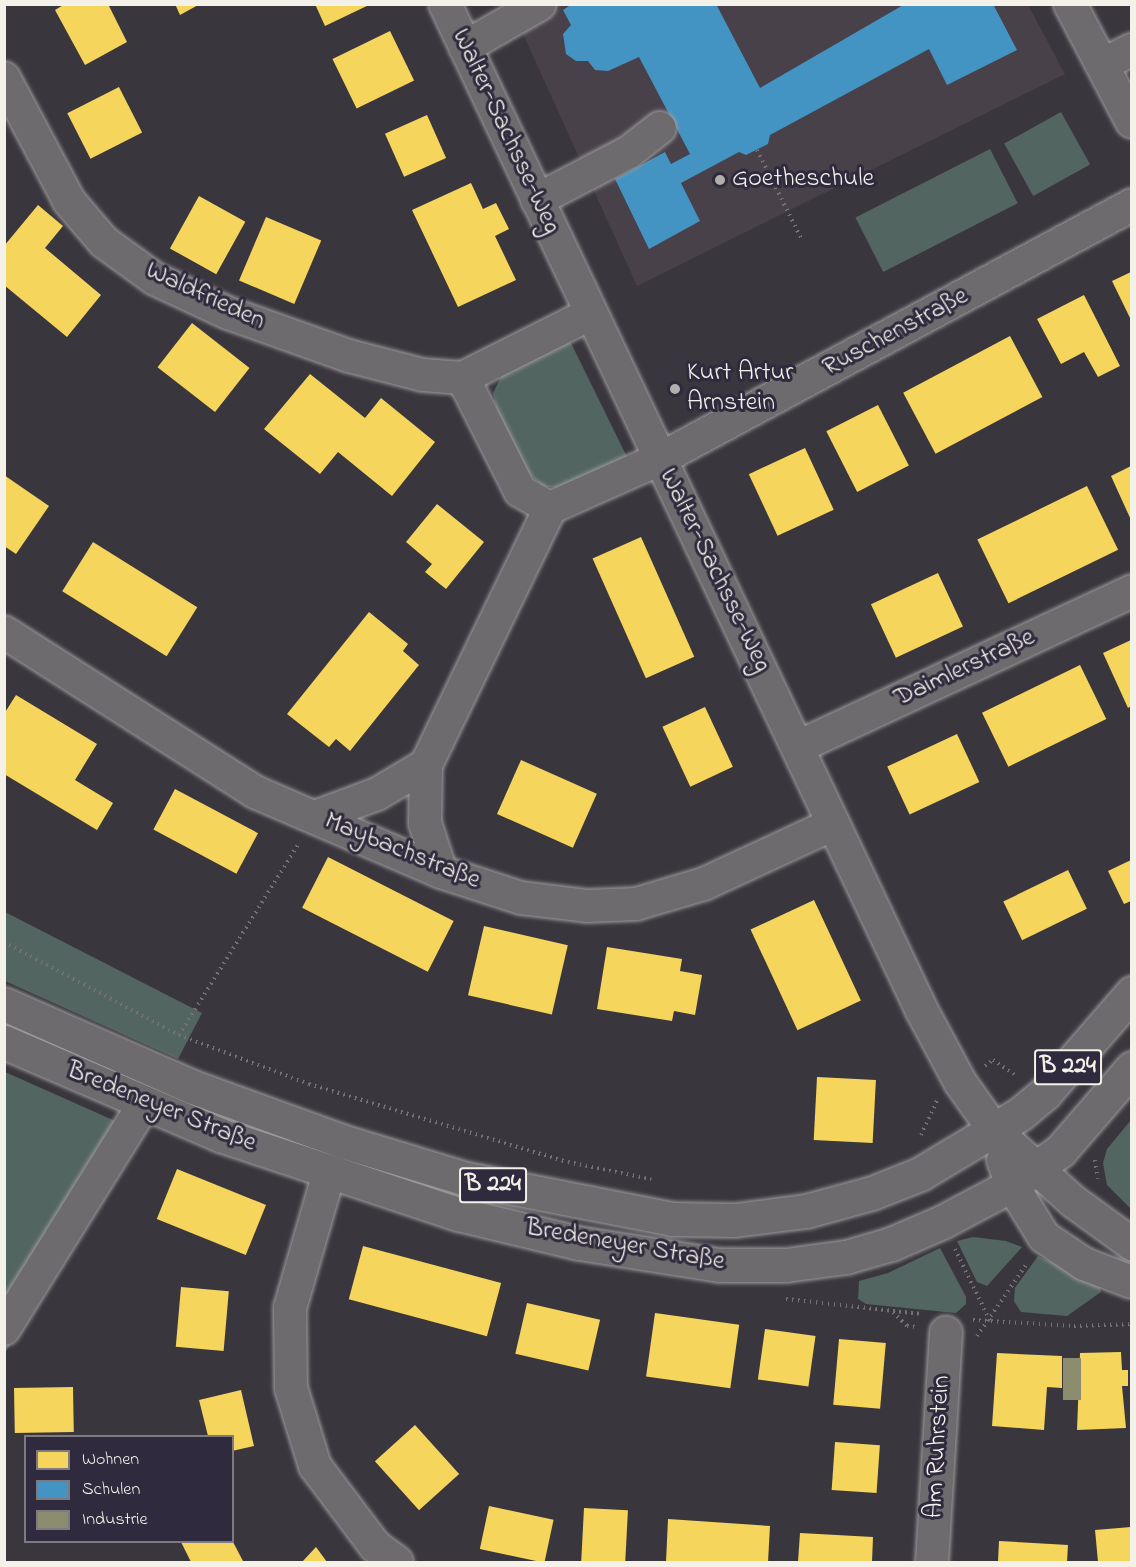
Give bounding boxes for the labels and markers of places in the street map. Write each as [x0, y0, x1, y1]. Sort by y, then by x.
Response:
place label: Goetheschule [732, 164, 874, 196]
marker: Goetheschule [713, 173, 727, 187]
place label: Kurt Artur Arnstein [687, 358, 793, 420]
marker: Kurt Artur Arnstein [668, 382, 682, 396]

